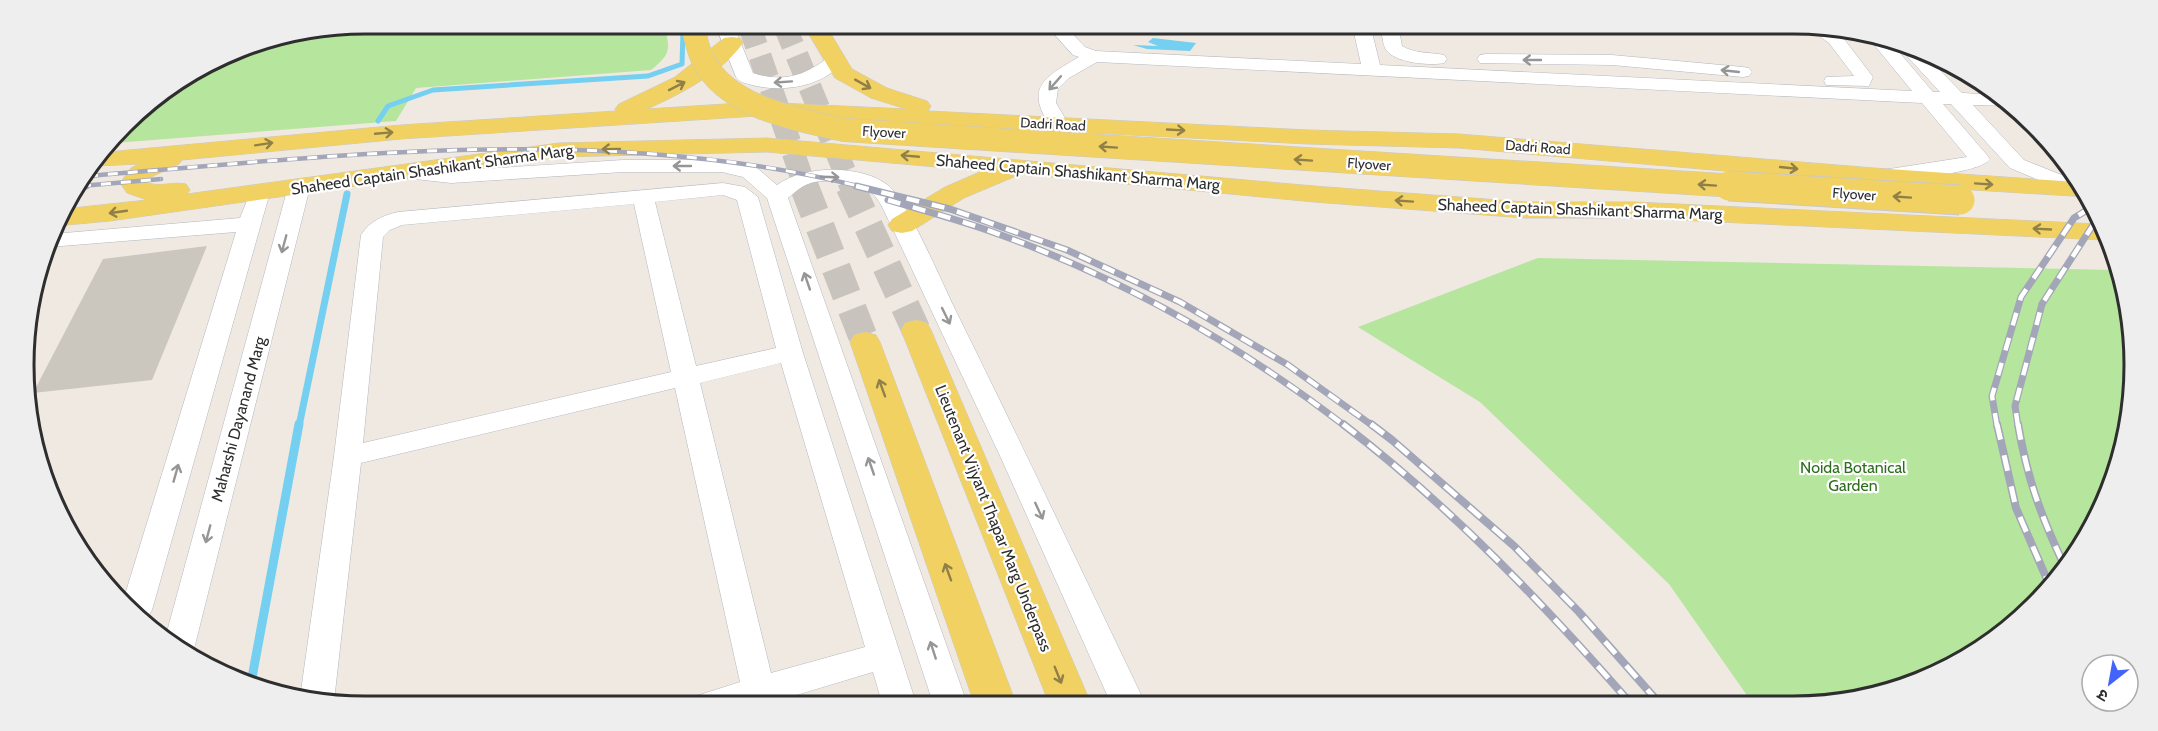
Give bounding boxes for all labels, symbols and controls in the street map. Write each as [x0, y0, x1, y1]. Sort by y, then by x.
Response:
one-way arrow [1523, 54, 1543, 66]
one-way arrow [1721, 65, 1741, 76]
one-way arrow [1048, 75, 1062, 90]
one-way arrow [774, 77, 793, 88]
one-way arrow [854, 78, 871, 90]
one-way arrow [667, 80, 685, 91]
street label: Dadri Road [1020, 113, 1086, 135]
street label: Flyover [862, 122, 907, 142]
one-way arrow [1165, 125, 1185, 136]
one-way arrow [374, 127, 393, 138]
street label: Dadri Road [1505, 136, 1571, 158]
one-way arrow [254, 138, 273, 149]
street label: Shaheed Captain Shashikant Sharma Marg [290, 140, 575, 199]
one-way arrow [1099, 142, 1119, 153]
one-way arrow [601, 143, 621, 155]
one-way arrow [901, 150, 921, 161]
street label: Shaheed Captain Shashikant Sharma Marg [935, 151, 1222, 194]
one-way arrow [1293, 154, 1313, 165]
street label: Flyover [1347, 154, 1392, 175]
one-way arrow [673, 160, 693, 172]
one-way arrow [1779, 163, 1799, 174]
one-way arrow [820, 172, 840, 183]
one-way arrow [1973, 178, 1993, 189]
one-way arrow [1697, 179, 1717, 190]
street label: Flyover [1832, 184, 1877, 205]
one-way arrow [1892, 191, 1912, 202]
one-way arrow [1394, 195, 1414, 206]
street label: Shaheed Captain Shashikant Sharma Marg [1437, 195, 1724, 224]
one-way arrow [108, 207, 128, 218]
one-way arrow [2033, 224, 2053, 235]
one-way arrow [278, 234, 289, 253]
one-way arrow [800, 272, 811, 291]
one-way arrow [940, 307, 952, 325]
street label: Maharshi Dayanand Marg [207, 333, 270, 504]
one-way arrow [875, 379, 886, 398]
street label: Lieutenant Vijyant Thapar Marg Underpass [931, 382, 1056, 655]
one-way arrow [864, 457, 875, 476]
park label: Noida Botanical Garden [1800, 458, 1906, 495]
one-way arrow [171, 464, 182, 483]
one-way arrow [1034, 502, 1046, 520]
one-way arrow [202, 524, 214, 543]
one-way arrow [941, 563, 952, 582]
one-way arrow [927, 641, 938, 660]
north arrow [2080, 653, 2140, 713]
one-way arrow [1053, 665, 1064, 684]
text: उ [2093, 685, 2111, 706]

